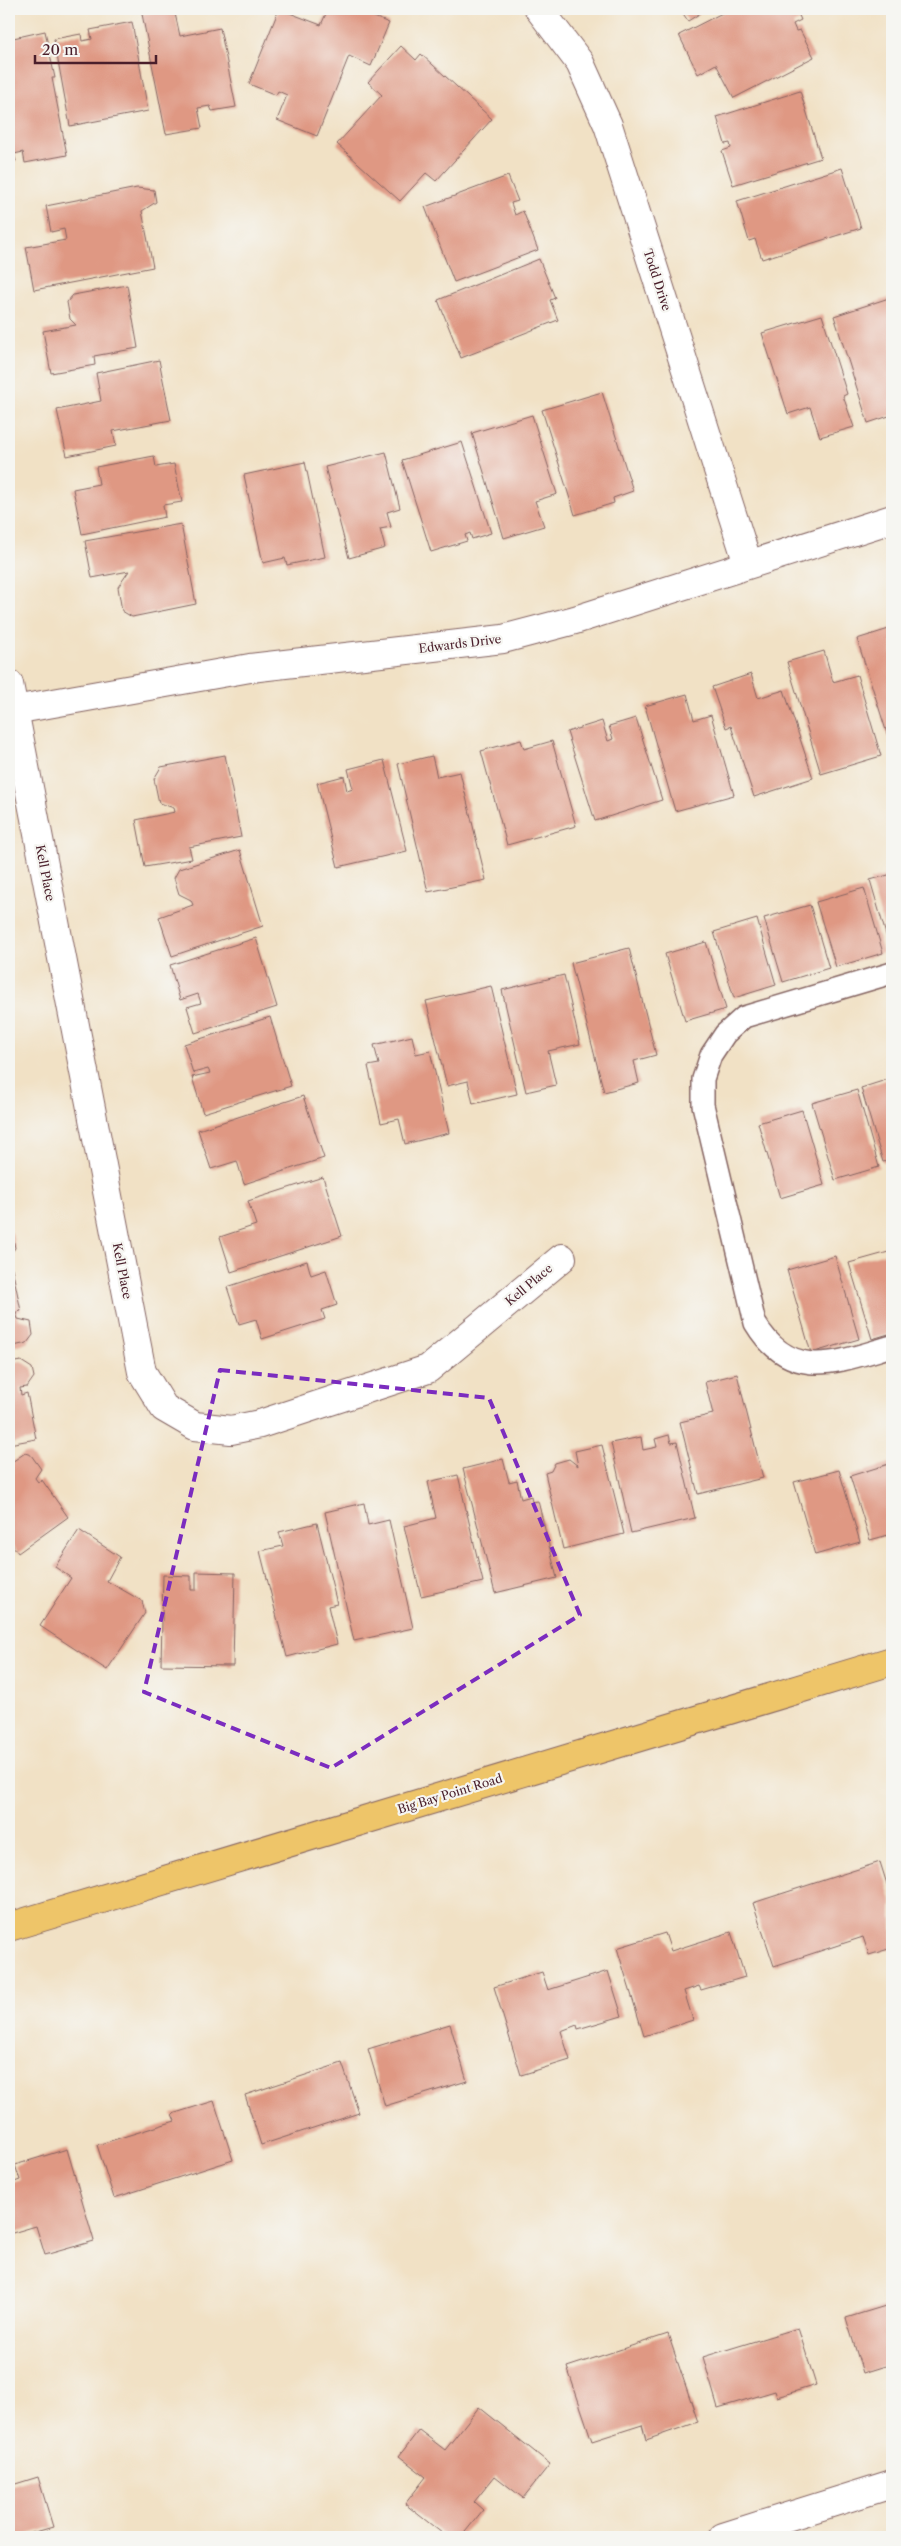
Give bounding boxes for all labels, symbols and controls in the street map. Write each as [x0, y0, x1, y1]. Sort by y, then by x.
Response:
scale bar [35, 32, 156, 64]
text: 20 m [42, 40, 78, 59]
street label: Todd Drive [640, 247, 675, 313]
street label: Edwards Drive [418, 631, 502, 656]
street label: Kell Place [33, 844, 58, 903]
street label: Kell Place [110, 1242, 135, 1301]
street label: Kell Place [502, 1260, 556, 1309]
street label: Big Bay Point Road [396, 1770, 505, 1817]

